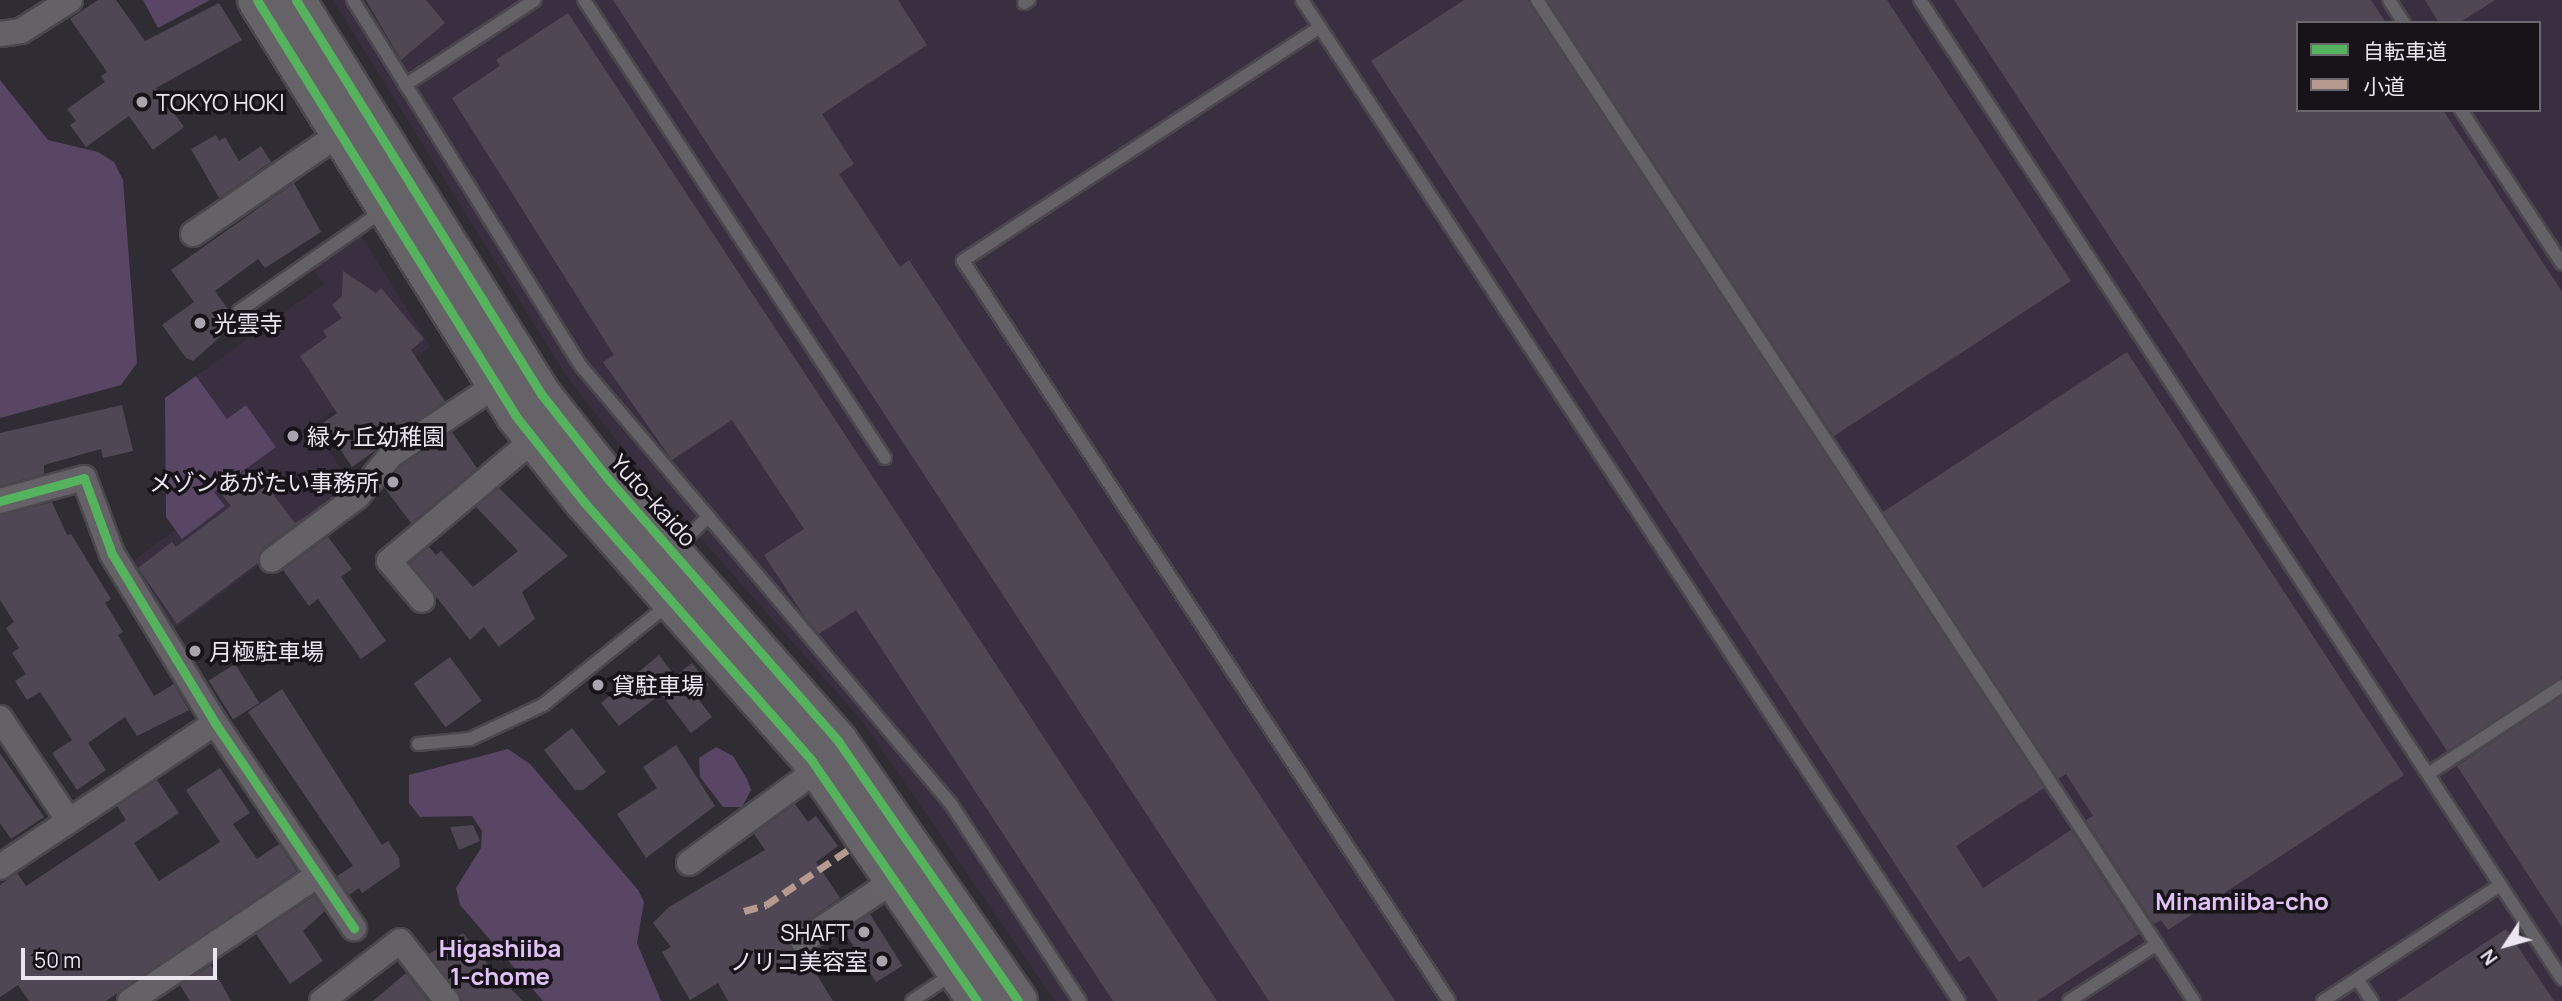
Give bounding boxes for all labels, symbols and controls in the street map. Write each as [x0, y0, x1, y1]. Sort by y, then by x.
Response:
legend [2296, 21, 2541, 112]
text: 自転車道 [2363, 37, 2447, 65]
text: 小道 [2363, 72, 2405, 100]
place label: TOKYO HOKI [156, 88, 285, 116]
marker: TOKYO HOKI [134, 94, 150, 110]
place label: 光雲寺 [214, 309, 283, 337]
marker: 光雲寺 [192, 315, 208, 331]
place label: 緑ヶ丘幼稚園 [307, 422, 445, 450]
marker: 緑ヶ丘幼稚園 [285, 428, 301, 444]
street label: Yuto-kaido [605, 448, 703, 552]
place label: メゾンあがたい事務所 [149, 468, 379, 496]
marker: メゾンあがたい事務所 [385, 474, 401, 490]
place label: 月極駐車場 [209, 637, 324, 665]
marker: 月極駐車場 [187, 643, 203, 659]
place label: 貸駐車場 [612, 671, 704, 699]
marker: 貸駐車場 [590, 677, 606, 693]
district label: Minamiiba-cho [2155, 887, 2329, 915]
north arrow [2471, 910, 2541, 980]
place label: SHAFT [780, 918, 850, 946]
marker: SHAFT [856, 924, 872, 940]
scale bar [24, 934, 220, 978]
district label: Higashiiba 1-chome [439, 934, 561, 990]
text: N [2474, 944, 2504, 971]
text: 50 m [34, 946, 81, 974]
place label: ノリコ美容室 [730, 947, 868, 975]
marker: ノリコ美容室 [874, 953, 890, 969]

